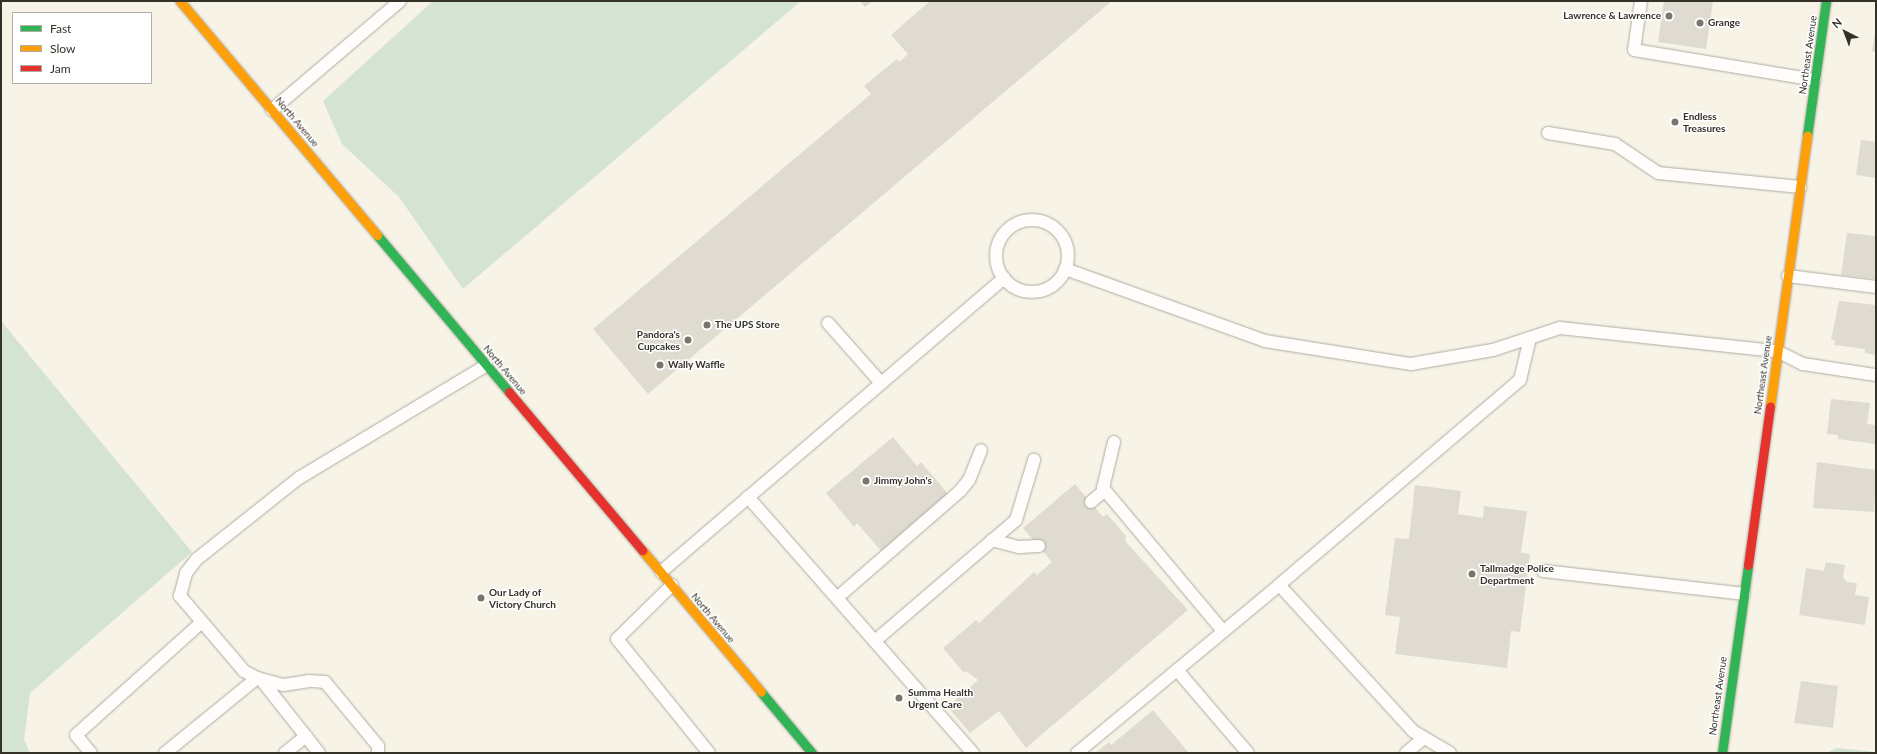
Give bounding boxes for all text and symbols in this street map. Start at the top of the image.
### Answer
place label: Lawrence & Lawrence [1563,10,1661,22]
marker: Lawrence & Lawrence [1664,11,1674,21]
legend [12,12,152,84]
north arrow [1825,12,1865,52]
street label: Northeast Avenue [1797,15,1819,95]
text: N [1829,15,1844,30]
place label: Grange [1708,17,1740,29]
marker: Grange [1695,18,1705,28]
text: Fast [50,21,71,36]
text: Slow [50,41,75,56]
text: Jam [50,61,71,76]
street label: North Avenue [273,95,321,149]
place label: Endless Treasures [1683,110,1725,134]
marker: Endless Treasures [1670,117,1680,127]
place label: The UPS Store [715,319,779,331]
marker: The UPS Store [702,320,712,330]
place label: Pandora's Cupcakes [637,328,680,352]
marker: Pandora's Cupcakes [683,335,693,345]
street label: Northeast Avenue [1752,335,1774,415]
street label: North Avenue [481,343,529,397]
place label: Wally Waffle [668,359,725,371]
marker: Wally Waffle [655,360,665,370]
place label: Jimmy John's [874,475,932,487]
marker: Jimmy John's [861,476,871,486]
place label: Tallmadge Police Department [1480,562,1554,586]
marker: Tallmadge Police Department [1467,569,1477,579]
place label: Our Lady of Victory Church [489,586,556,610]
street label: North Avenue [689,591,737,645]
marker: Our Lady of Victory Church [476,593,486,603]
street label: Northeast Avenue [1707,656,1729,736]
place label: Summa Health Urgent Care [908,686,973,710]
marker: Summa Health Urgent Care [893,692,905,704]

